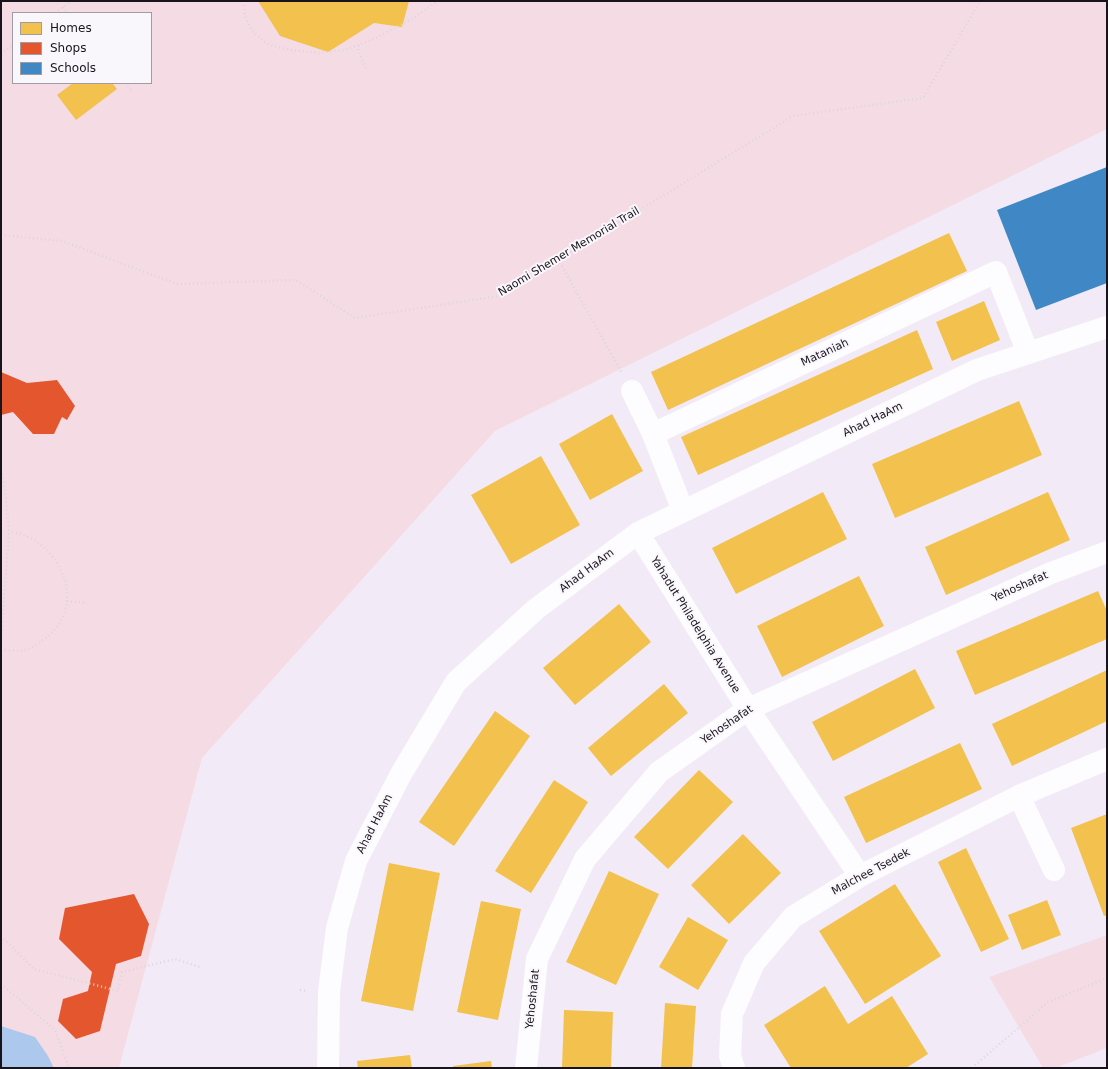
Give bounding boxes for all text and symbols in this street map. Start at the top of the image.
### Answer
legend [12,12,152,84]
text: Homes [50,21,92,35]
text: Shops [50,41,86,55]
text: Schools [50,61,96,75]
street label: Naomi Shemer Memorial Trail [496,205,642,299]
street label: Mataniah [799,336,851,370]
street label: Ahad HaAm [841,400,905,440]
street label: Ahad HaAm [557,546,617,596]
street label: Yahadut Philadelphia Avenue [647,554,743,696]
street label: Yehoshafat [990,569,1050,605]
street label: Yehoshafat [698,703,756,747]
street label: Ahad HaAm [354,792,396,856]
street label: Malchee Tsedek [830,846,912,898]
street label: Yehoshafat [523,968,543,1030]

